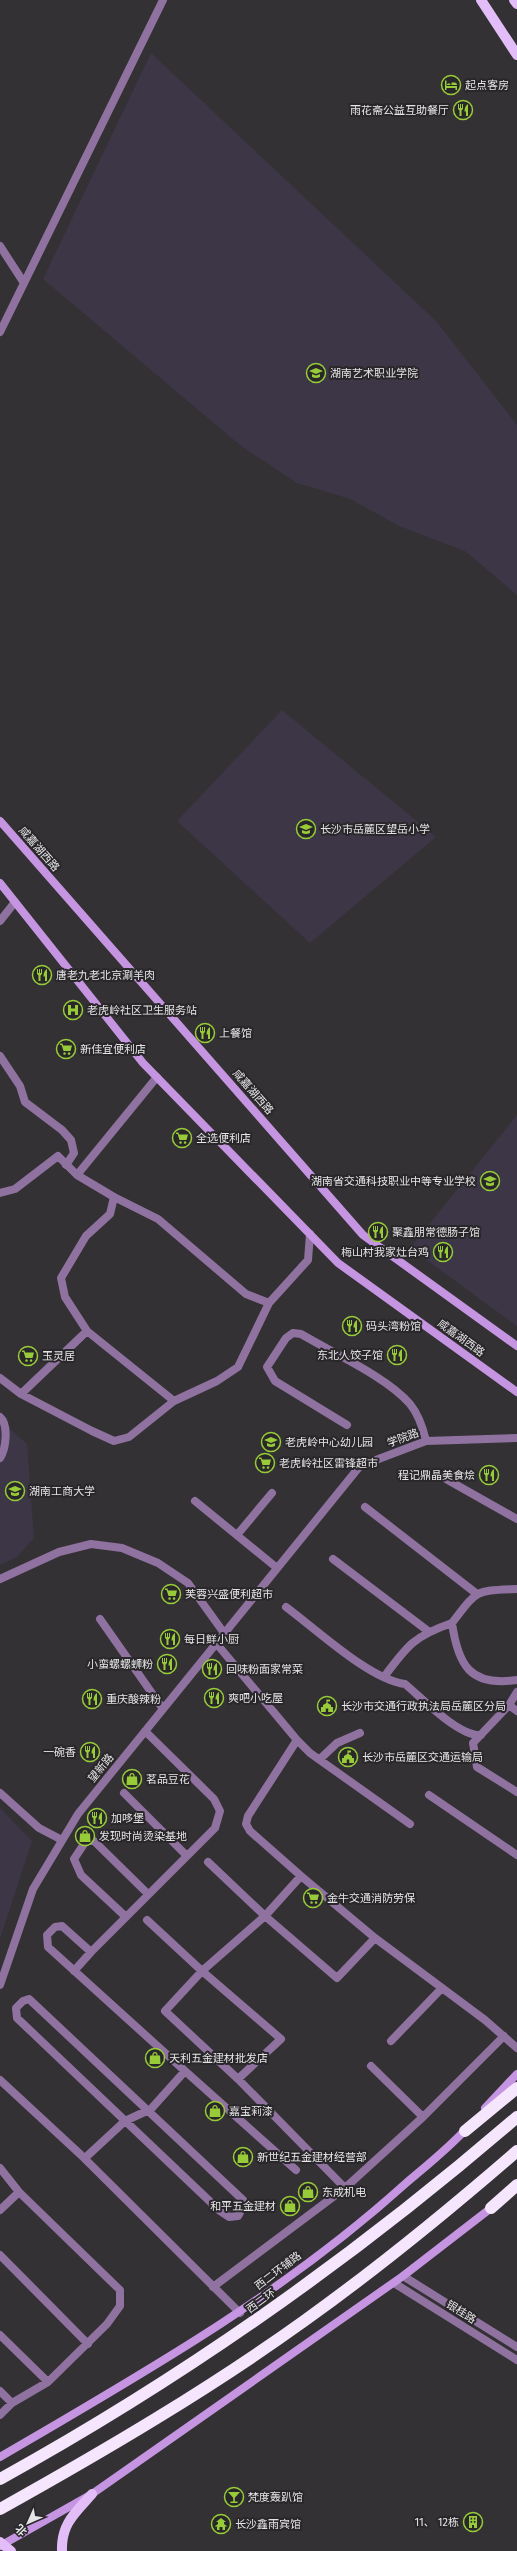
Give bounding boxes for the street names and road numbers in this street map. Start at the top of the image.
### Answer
street label: 咸嘉湖西路 [16,824,62,874]
street label: 咸嘉湖西路 [230,1067,276,1117]
street label: 咸嘉湖西路 [435,1317,487,1359]
street label: 学院路 [385,1426,421,1450]
street label: 望新路 [86,1751,116,1785]
street label: 西二环辅路 [252,2249,304,2293]
street label: 西二环 [244,2286,278,2316]
street label: 银桂路 [444,2298,478,2326]

